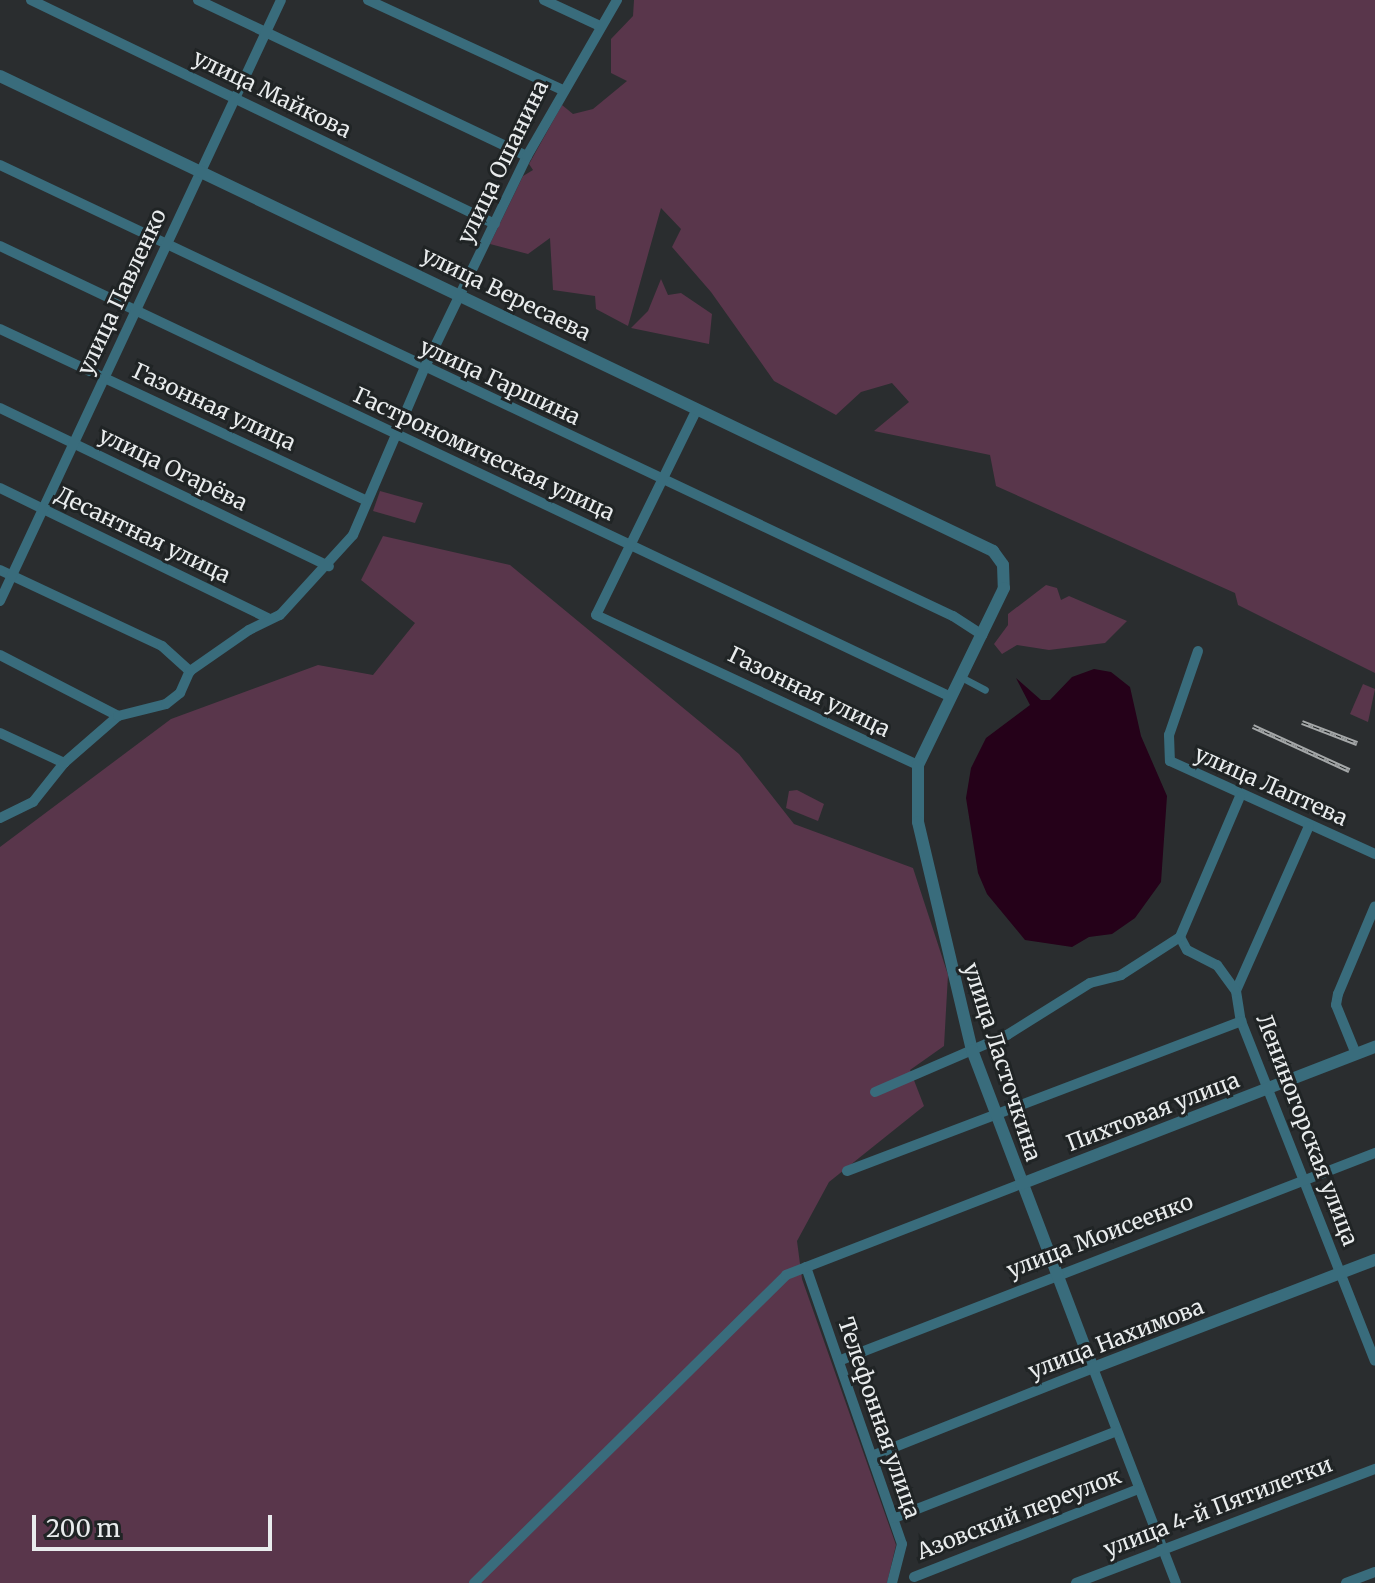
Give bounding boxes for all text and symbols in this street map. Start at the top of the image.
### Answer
street label: улица Майкова [189,44,355,144]
street label: улица Ошанина [452,76,554,248]
street label: улица Павленко [72,205,172,379]
street label: улица Вересаева [417,242,595,346]
street label: улица Гаршина [416,333,584,431]
street label: Газонная улица [128,358,300,456]
street label: Гастрономическая улица [349,382,619,526]
street label: улица Огарёва [94,422,252,516]
street label: Десантная улица [51,481,235,589]
street label: Газонная улица [724,641,894,743]
street label: улица Лаптева [1190,740,1352,832]
street label: улица Ласточкина [957,959,1047,1165]
street label: Лениногорская улица [1251,1011,1363,1249]
street label: Пихтовая улица [1063,1067,1243,1157]
street label: улица Моисеенко [1003,1188,1197,1284]
street label: улица Нахимова [1025,1293,1207,1385]
street label: Телефонная улица [832,1314,926,1522]
street label: улица 4-й Пятилетки [1100,1451,1336,1563]
street label: Азовский переулок [913,1463,1125,1565]
scale bar [36,1499,276,1549]
text: 200 m [46,1513,120,1544]

